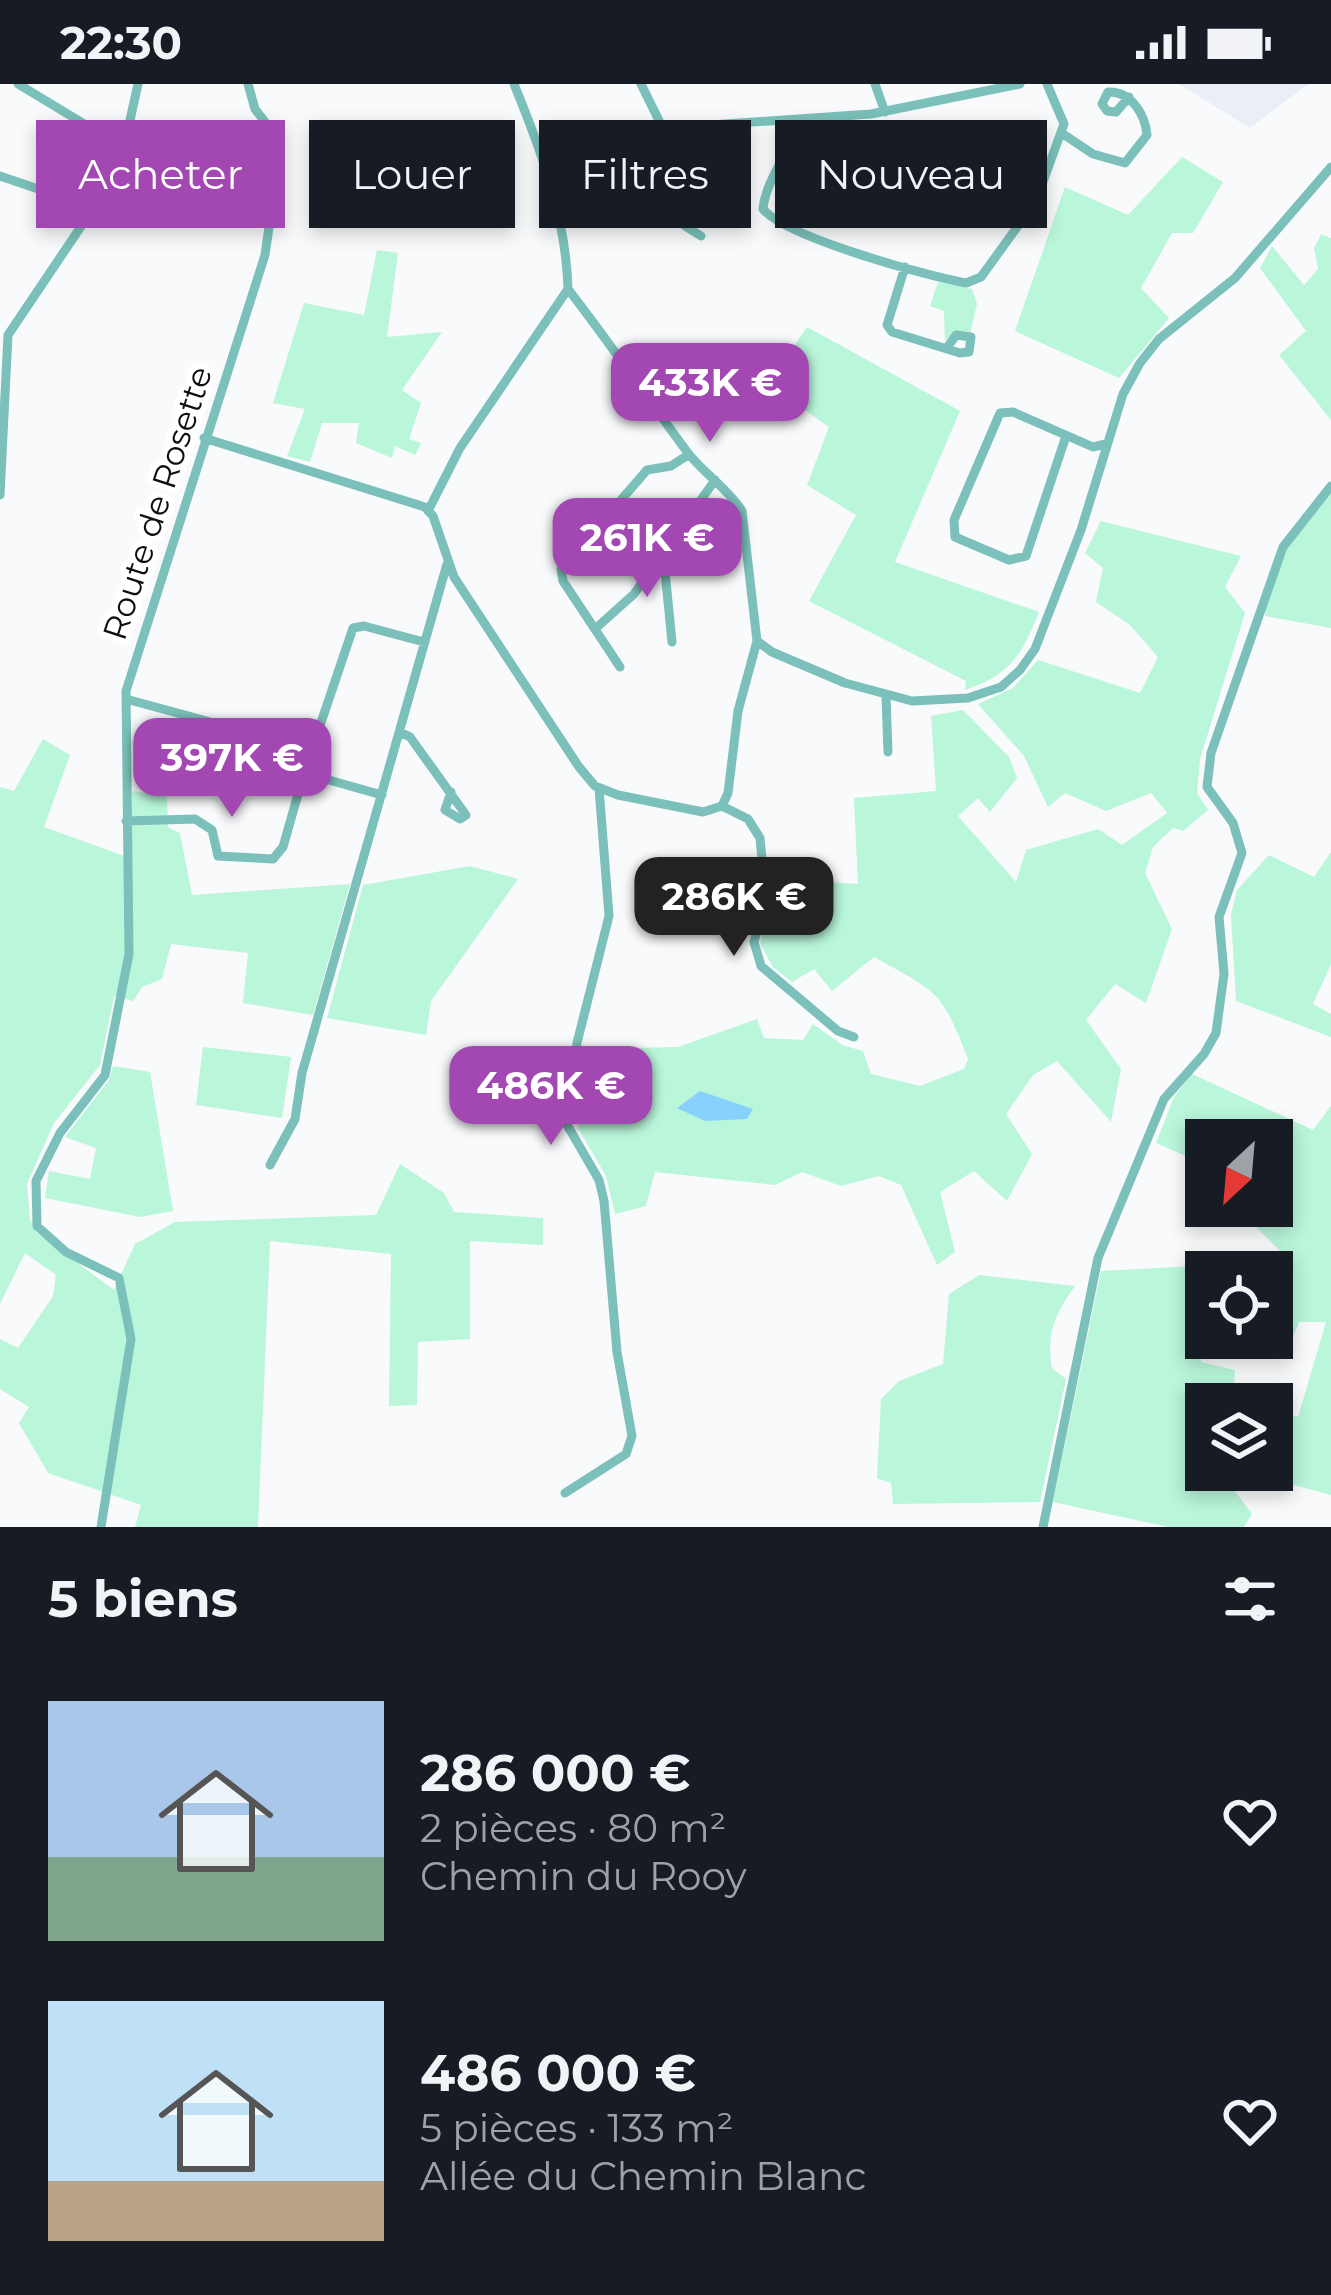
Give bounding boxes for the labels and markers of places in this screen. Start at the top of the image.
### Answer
pin: 433K € [612,343,808,445]
pin: 261K € [549,498,745,600]
pin: 397K € [134,718,330,820]
pin: 286K € [636,857,832,959]
pin: 486K € [453,1046,649,1148]

